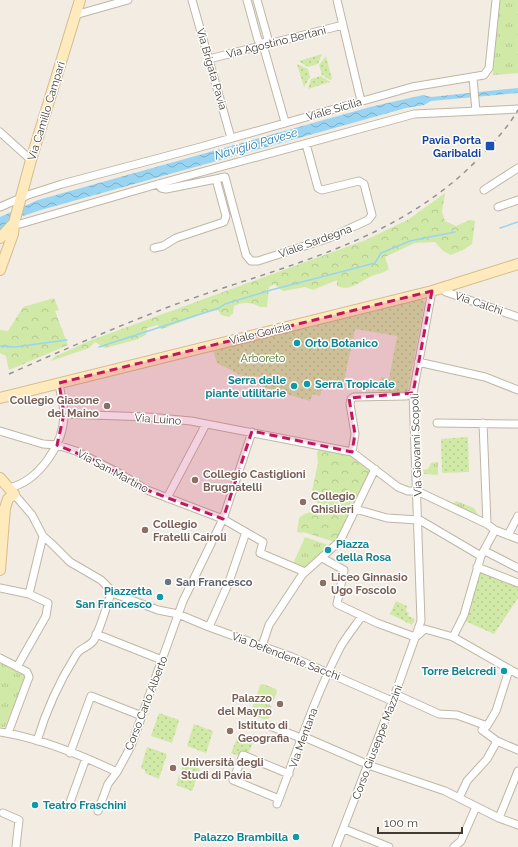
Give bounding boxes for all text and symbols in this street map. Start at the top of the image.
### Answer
street label: Via Agostino Bertani [225,24,327,61]
street label: Via Brigata Pavia [194,27,229,111]
street label: Via Camillo Campari [25,60,68,162]
street label: Viale Sicilia [305,95,363,124]
water label: Naviglio Pavese [213,125,300,163]
place label: Pavia Porta Garibaldi [422,134,481,160]
marker: Pavia Porta Garibaldi [484,140,496,152]
street label: Viale Sardegna [277,222,354,261]
street label: Via Calchi [453,289,505,318]
street label: Viale Gorizia [228,320,292,347]
place label: Orto Botanico [305,337,378,350]
marker: Orto Botanico [292,338,302,348]
park label: Arboreto [241,352,286,365]
place label: Serra delle piante utilitarie [206,374,286,400]
place label: Serra Tropicale [315,378,395,391]
marker: Serra Tropicale [302,379,312,389]
marker: Serra delle piante utilitarie [289,381,299,391]
street label: Via Giovanni Scopoli [408,393,425,497]
place label: Collegio Giasone del Maino [10,394,99,420]
marker: Collegio Giasone del Maino [102,401,112,411]
street label: Via Luino [134,411,182,428]
street label: Via San Martino [75,447,151,496]
place label: Collegio Castiglioni Brugnatelli [203,468,306,494]
marker: Collegio Castiglioni Brugnatelli [190,475,200,485]
place label: Collegio Ghislieri [311,490,356,516]
marker: Collegio Ghislieri [298,497,308,507]
place label: Collegio Fratelli Cairoli [153,518,227,544]
marker: Collegio Fratelli Cairoli [140,525,150,535]
place label: Piazza della Rosa [336,538,391,564]
marker: Piazza della Rosa [323,545,333,555]
place label: Liceo Ginnasio Ugo Foscolo [331,571,408,597]
place label: San Francesco [176,576,253,589]
marker: San Francesco [163,577,173,587]
marker: Liceo Ginnasio Ugo Foscolo [318,578,328,588]
place label: Piazzetta San Francesco [75,585,152,611]
marker: Piazzetta San Francesco [155,592,165,602]
street label: Via Defendente Sacchi [230,630,342,683]
street label: Corso Carlo Alberto [123,654,171,752]
place label: Torre Belcredi [422,665,496,678]
marker: Torre Belcredi [499,666,509,676]
street label: Corso Giuseppe Mazzini [350,683,405,801]
place label: Palazzo del Mayno [218,692,272,718]
marker: Palazzo del Mayno [275,699,285,709]
street label: Via Mentana [287,706,320,770]
place label: Istituto di Geografia [238,719,289,745]
marker: Istituto di Geografia [225,726,235,736]
place label: Università degli Studi di Pavia [181,756,264,782]
marker: Università degli Studi di Pavia [168,763,178,773]
place label: Teatro Fraschini [43,799,127,812]
marker: Teatro Fraschini [30,800,40,810]
scale bar [378,809,462,835]
text: 100 m [384,816,418,830]
place label: Palazzo Brambilla [194,831,288,844]
marker: Palazzo Brambilla [291,832,301,842]

